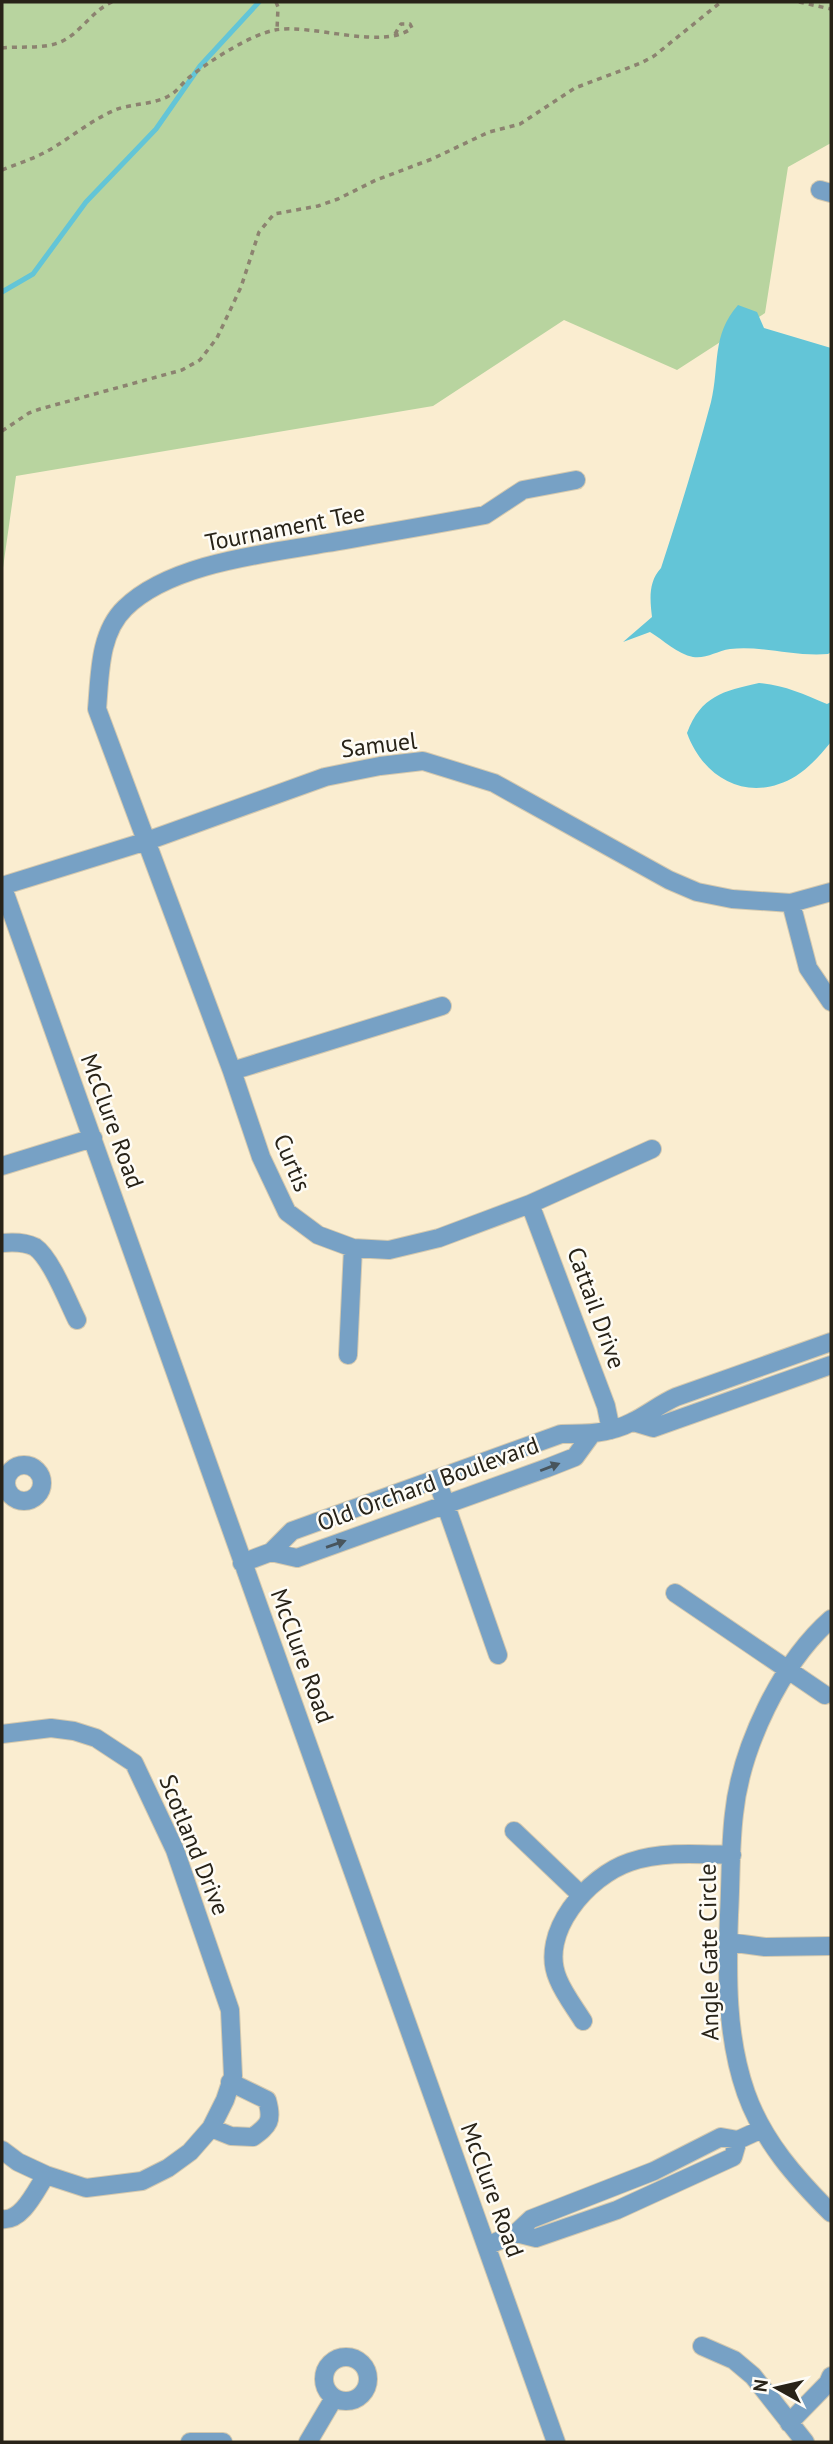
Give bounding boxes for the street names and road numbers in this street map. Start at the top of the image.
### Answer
street label: Tournament Tee [202,497,367,558]
street label: Samuel [339,724,419,765]
street label: McClure Road [74,1049,151,1192]
street label: Curtis [267,1129,318,1196]
street label: Cattail Drive [560,1243,633,1373]
street label: Old Orchard Boulevard [313,1429,543,1538]
street label: McClure Road [264,1584,341,1727]
street label: Scotland Drive [152,1770,237,1920]
street label: Angle Gate Circle [691,1863,726,2041]
street label: McClure Road [454,2118,531,2261]

